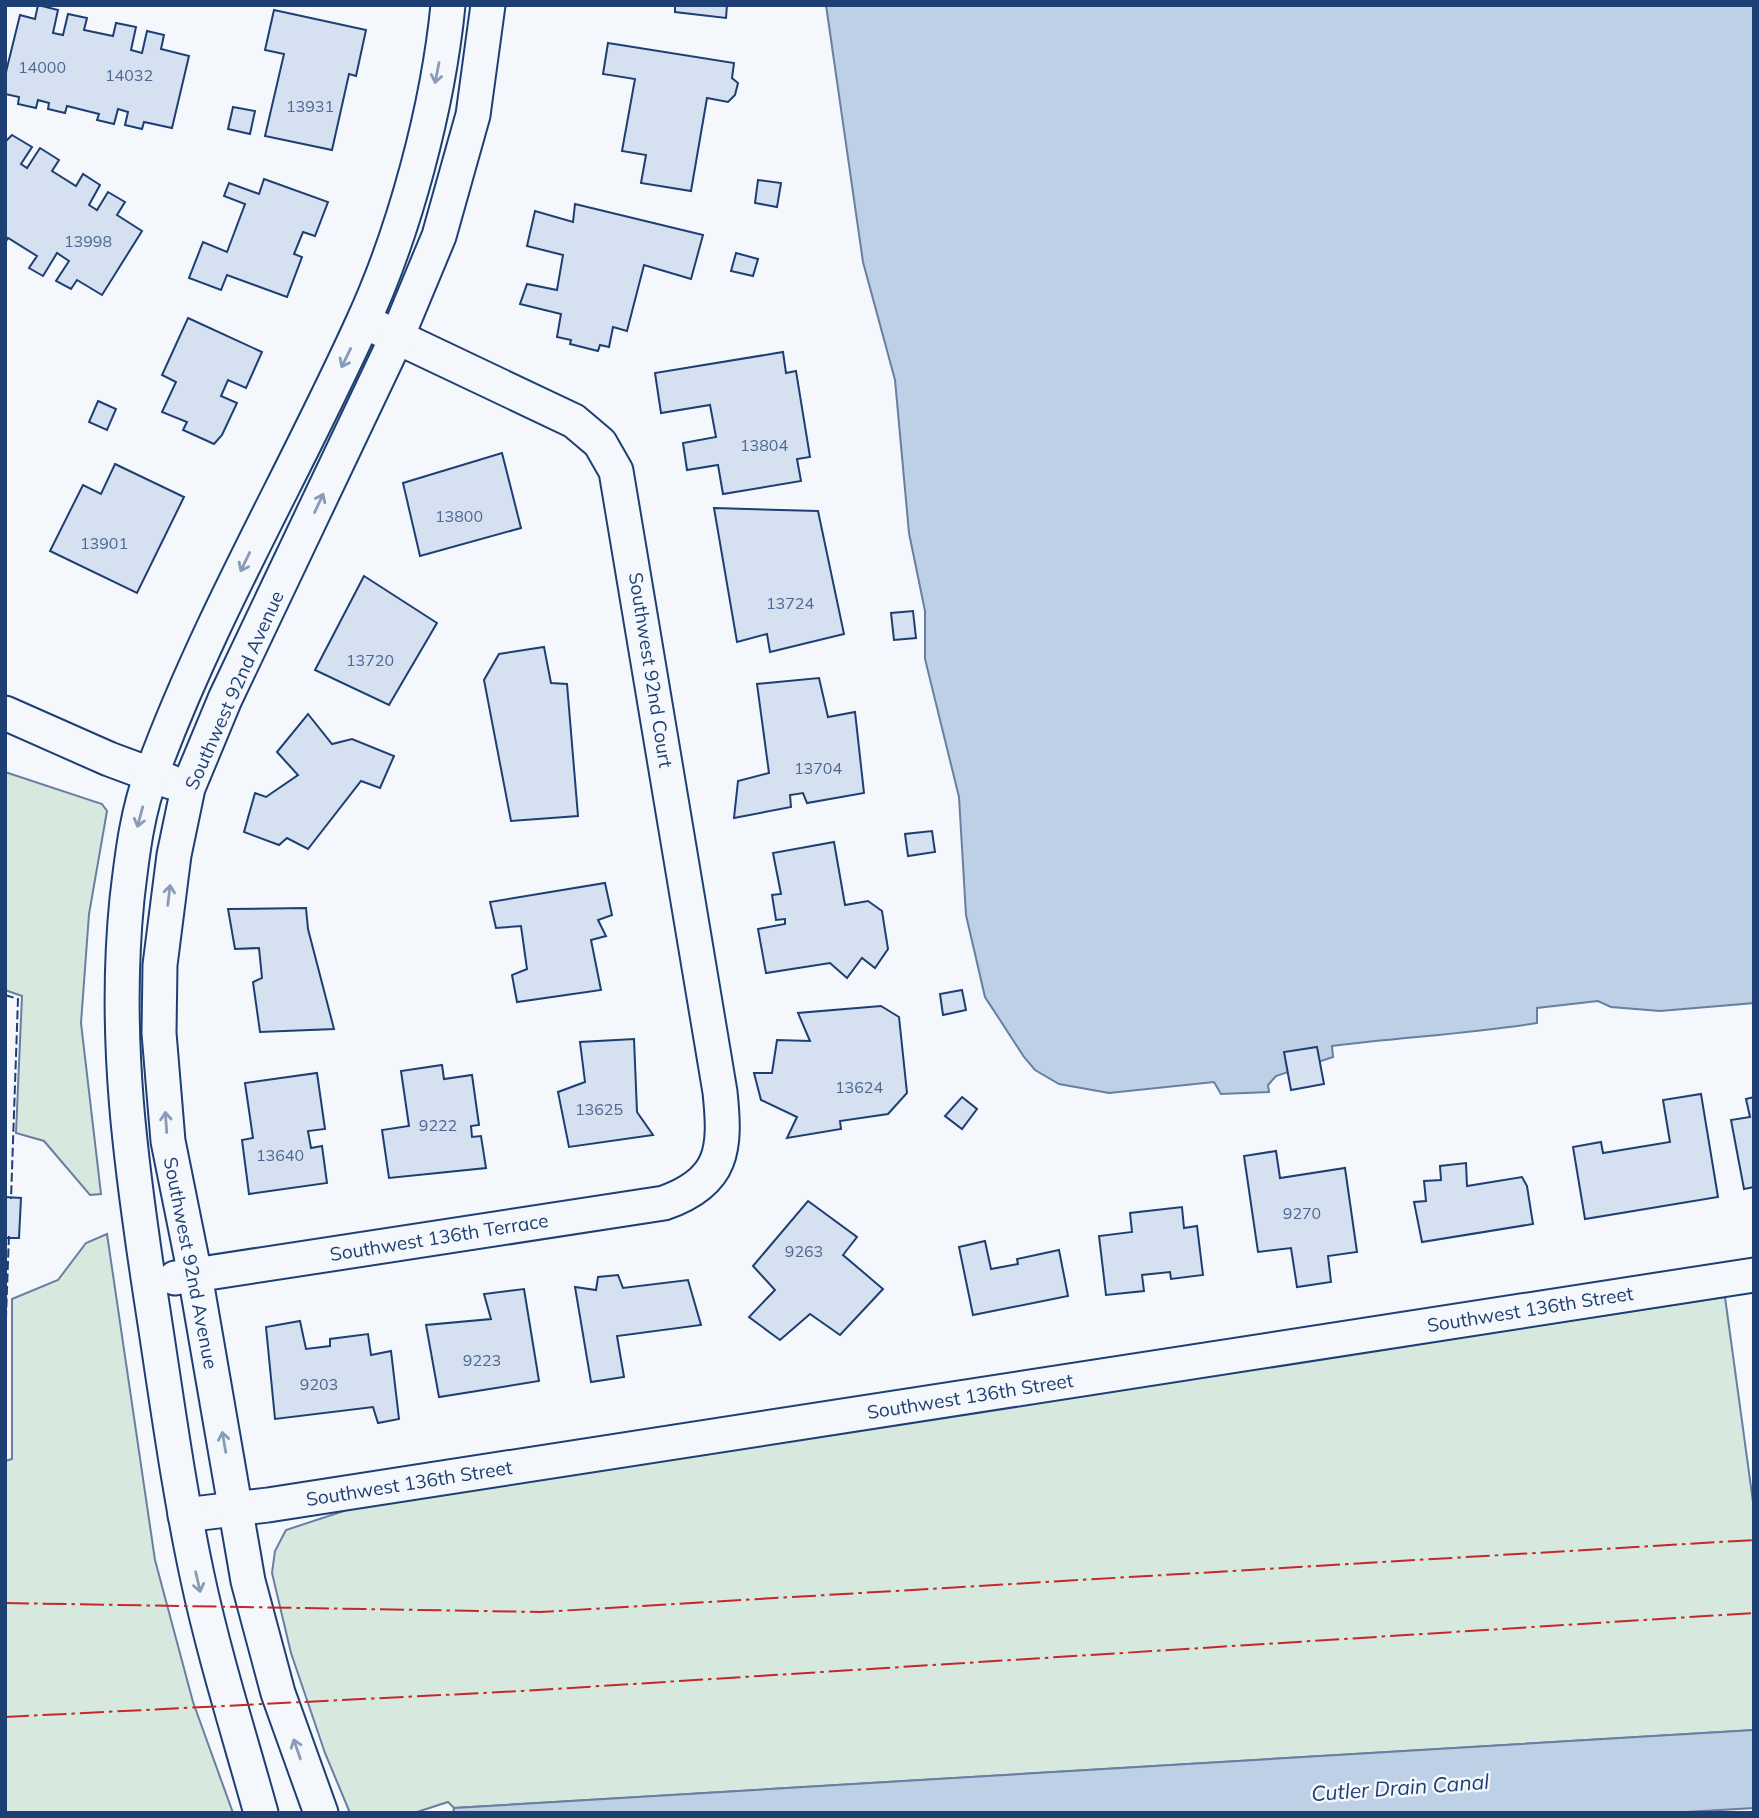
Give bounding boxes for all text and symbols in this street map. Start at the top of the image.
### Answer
house number: 14000 [18,57,66,77]
one-way arrow [430,61,444,84]
house number: 14032 [105,65,153,85]
house number: 13931 [286,96,334,116]
house number: 13998 [64,231,112,251]
one-way arrow [338,347,352,368]
house number: 13804 [740,435,788,455]
one-way arrow [314,492,327,513]
house number: 13800 [435,506,483,526]
house number: 13901 [80,533,128,553]
one-way arrow [238,551,252,572]
street label: Southwest 92nd Court [624,571,678,770]
street label: Southwest 92nd Avenue [179,587,289,793]
house number: 13724 [766,593,814,613]
house number: 13720 [346,650,394,670]
house number: 13704 [794,758,842,778]
one-way arrow [133,805,146,828]
one-way arrow [162,885,175,907]
house number: 13624 [835,1077,883,1097]
house number: 13625 [575,1099,623,1119]
one-way arrow [159,1111,172,1134]
house number: 9222 [419,1115,457,1135]
house number: 13640 [256,1145,304,1165]
street label: Southwest 92nd Avenue [159,1155,223,1371]
house number: 9270 [1283,1203,1321,1223]
street label: Southwest 136th Terrace [328,1208,550,1266]
house number: 9263 [785,1241,823,1261]
street label: Southwest 136th Street [1425,1281,1635,1337]
house number: 9223 [463,1350,501,1370]
street label: Southwest 136th Street [865,1368,1075,1424]
house number: 9203 [300,1374,338,1394]
one-way arrow [217,1431,230,1454]
street label: Southwest 136th Street [304,1455,514,1511]
one-way arrow [192,1570,206,1593]
one-way arrow [290,1738,302,1760]
water label: Cutler Drain Canal [1310,1768,1490,1806]

